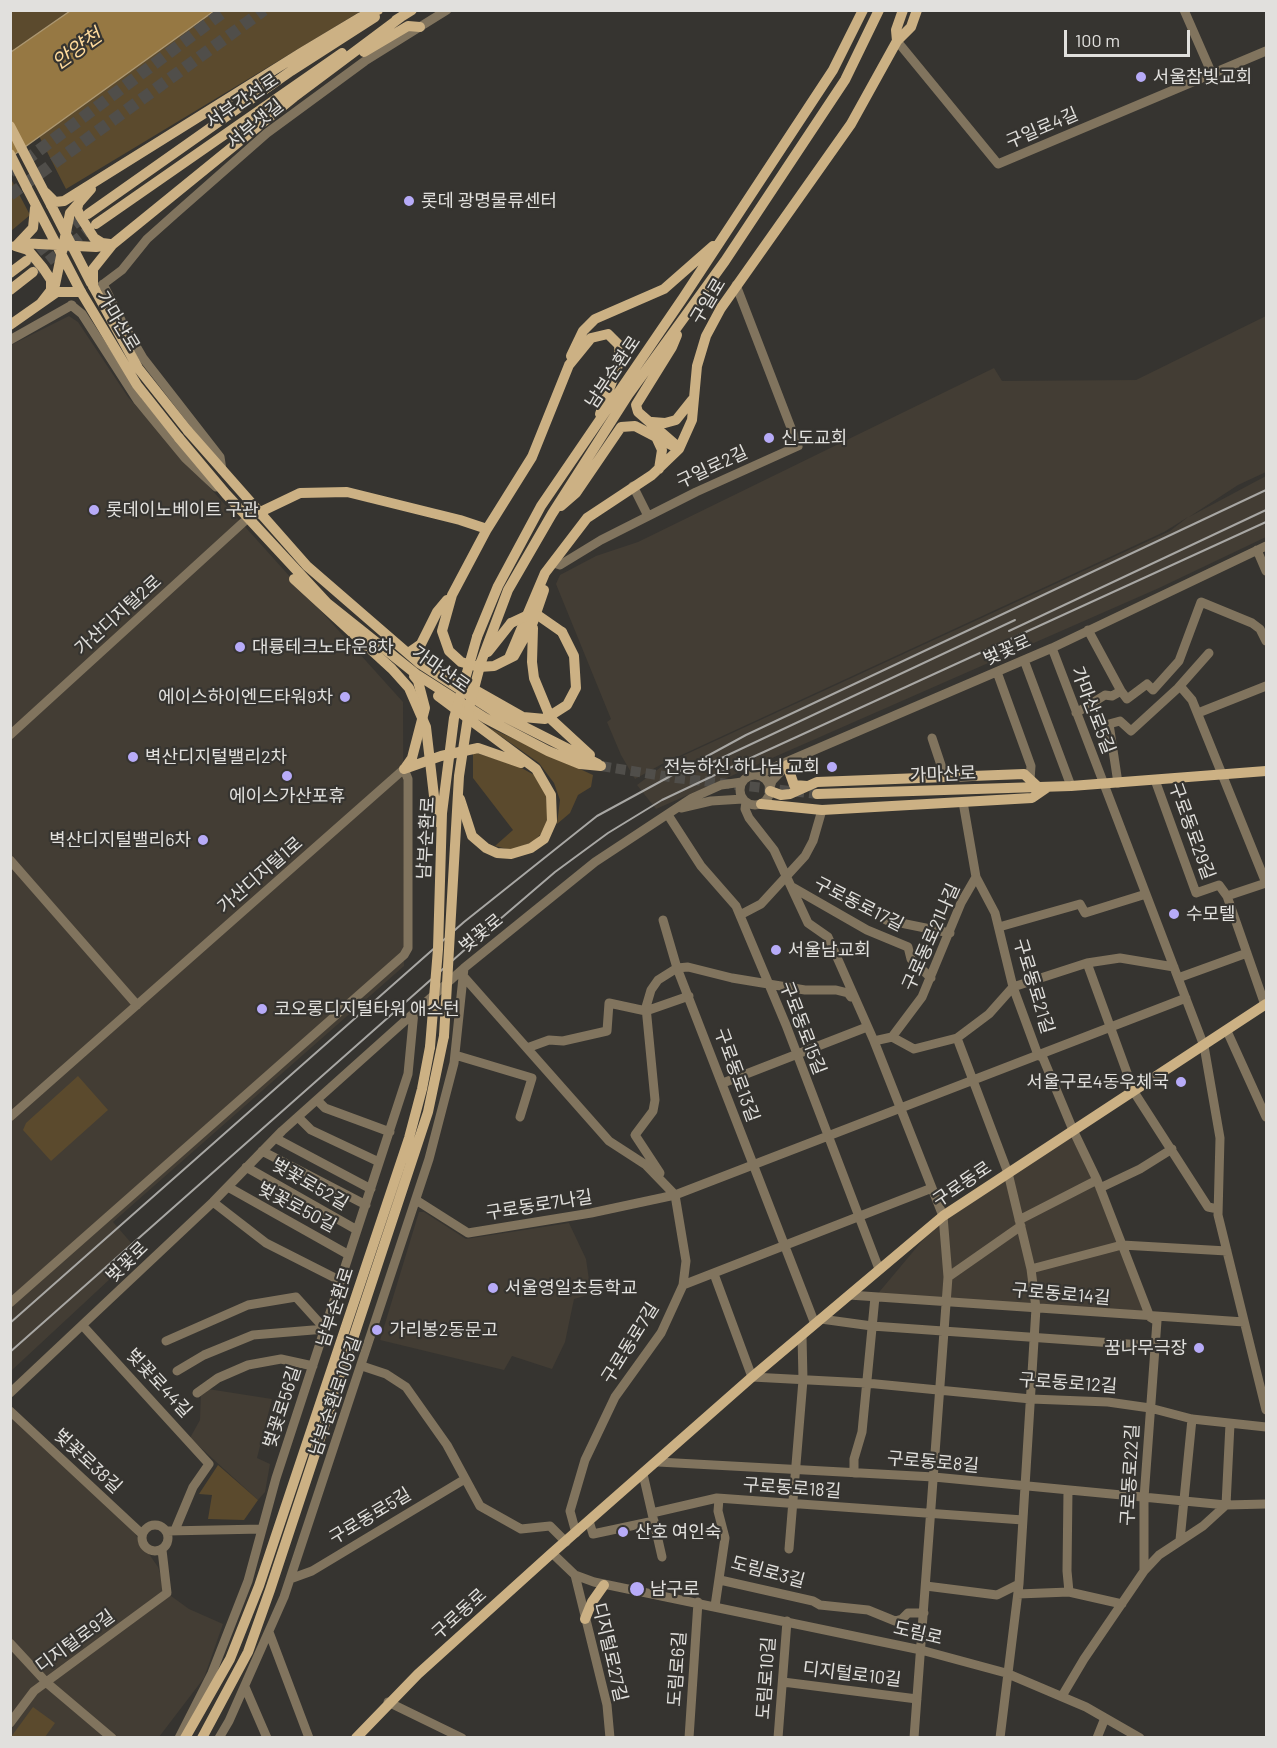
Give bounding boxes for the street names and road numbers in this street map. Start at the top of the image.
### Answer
street label: 서부간선로 [202,69,282,133]
street label: 서부샛길 [222,95,288,153]
street label: 구일로4길 [1003,103,1081,153]
street label: 구일로 [686,274,730,328]
street label: 가마산로 [92,287,144,355]
street label: 남부순환로 [581,332,645,412]
street label: 구일로2길 [673,441,751,493]
street label: 가산디지털2로 [70,571,166,659]
street label: 벚꽃로 [980,630,1034,670]
street label: 가마산로 [408,641,474,697]
street label: 가마산로5길 [1066,663,1120,757]
street label: 가마산로 [910,762,976,786]
street label: 구로동로29길 [1164,779,1220,883]
street label: 남부순환로 [413,796,439,880]
street label: 가산디지털1로 [213,832,307,918]
street label: 구로동로17길 [811,872,907,936]
street label: 구로동로21나길 [898,880,964,994]
street label: 벚꽃로 [455,909,507,957]
street label: 구로동로21길 [1009,936,1059,1036]
street label: 구로동로15길 [775,978,831,1078]
street label: 구로동로13길 [710,1025,764,1125]
street label: 벚꽃로52길 [268,1153,352,1215]
street label: 구로동로 [929,1157,995,1211]
street label: 벚꽃로50길 [254,1177,340,1237]
street label: 구로동로7나길 [484,1186,594,1224]
street label: 벚꽃로 [102,1237,152,1287]
street label: 남부순환로 [312,1264,358,1350]
street label: 구로동로14길 [1011,1279,1111,1309]
street label: 구로동로7길 [597,1299,663,1387]
street label: 남부순환로105길 [304,1333,366,1459]
street label: 벚꽃로44길 [122,1344,196,1422]
street label: 벚꽃로56길 [259,1363,305,1451]
street label: 구로동로12길 [1018,1369,1118,1397]
street label: 구로동로22길 [1117,1423,1143,1527]
street label: 벚꽃로38길 [50,1424,126,1498]
street label: 구로동로8길 [886,1447,980,1477]
street label: 구로동로18길 [742,1474,842,1502]
street label: 구로동로5길 [325,1483,415,1549]
street label: 도림로3길 [729,1552,807,1592]
street label: 구로동로 [427,1584,491,1644]
street label: 디지털로27길 [588,1600,632,1704]
street label: 디지털로9길 [31,1605,119,1677]
street label: 도림로 [891,1617,945,1649]
street label: 도림로6길 [664,1631,690,1707]
street label: 도림로10길 [752,1636,780,1720]
street label: 디지털로10길 [801,1657,903,1691]

